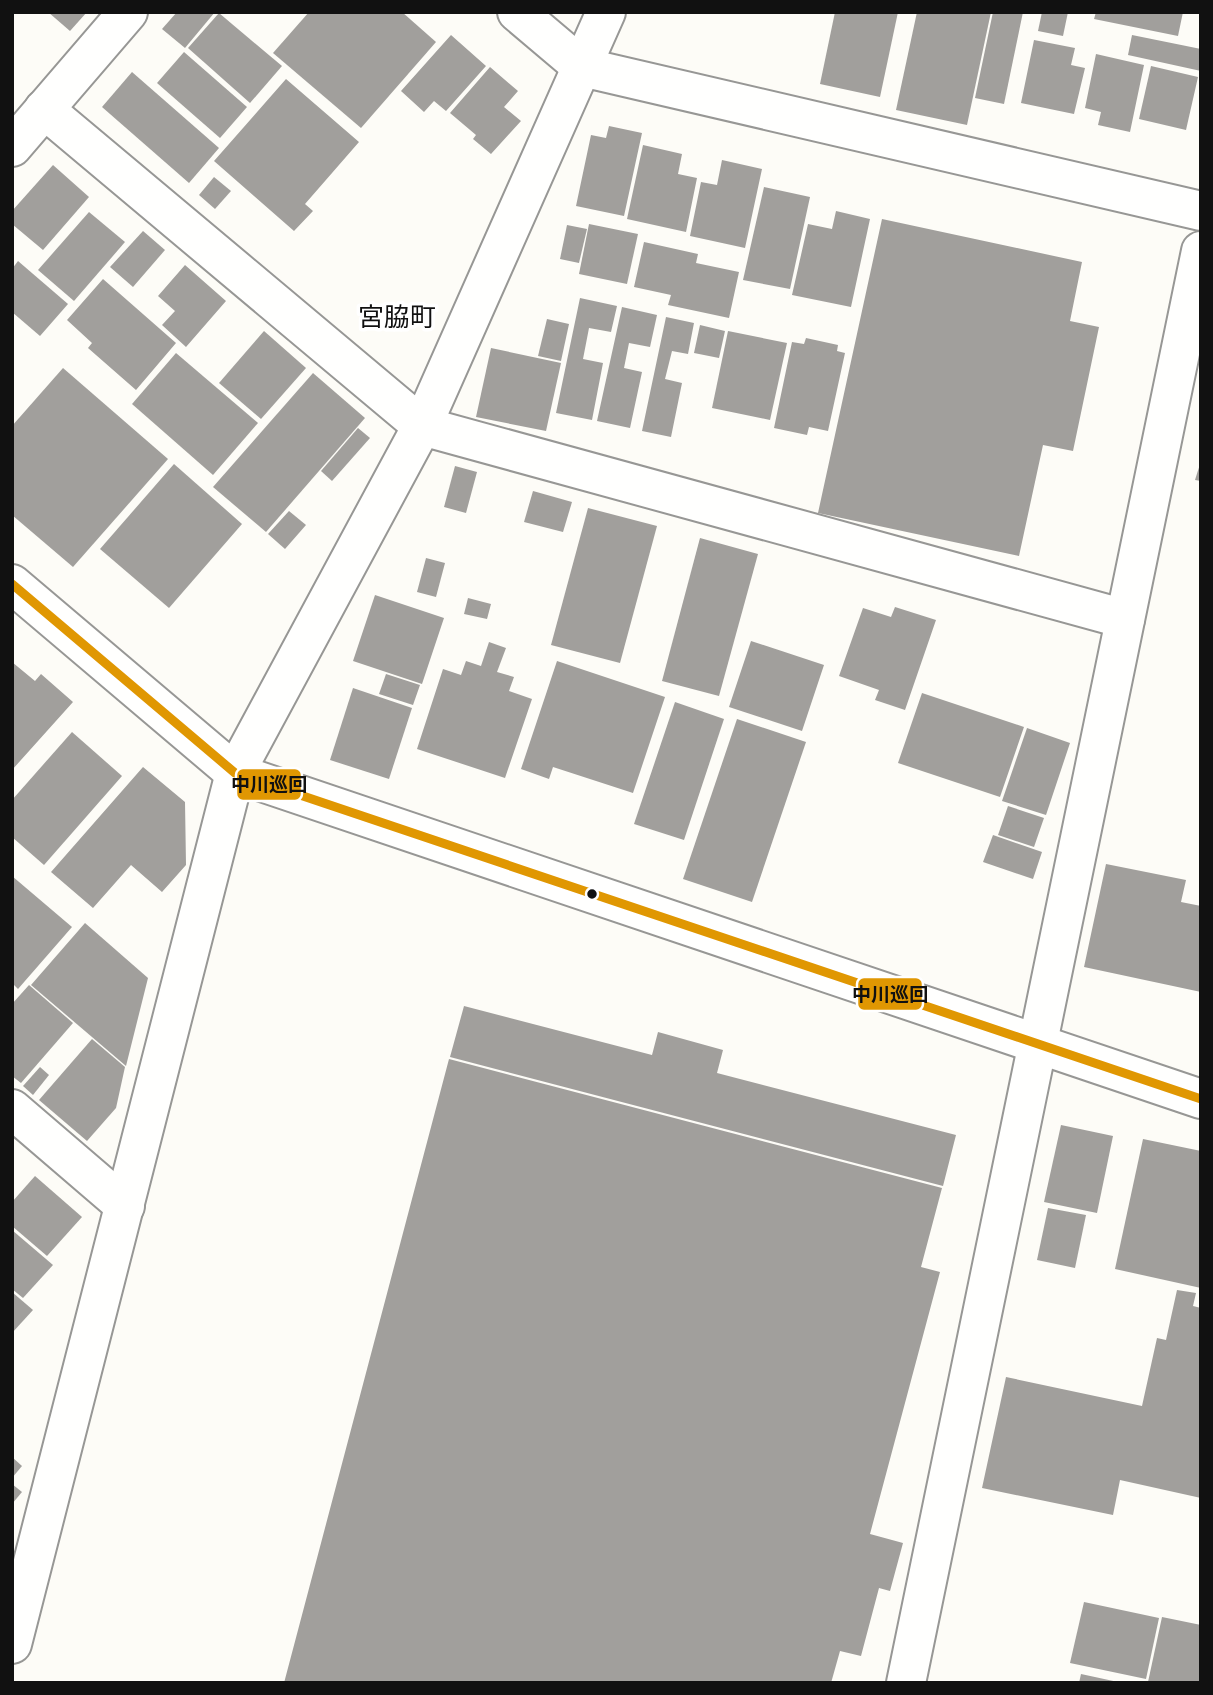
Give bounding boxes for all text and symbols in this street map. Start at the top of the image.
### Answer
district label: 宮脇町 [358,301,436,333]
line badge: 中川巡回 [236,768,302,801]
text: 中川巡回 [231,773,307,796]
unlabelled marker [585,887,599,901]
line badge: 中川巡回 [857,977,923,1011]
text: 中川巡回 [852,983,928,1006]

